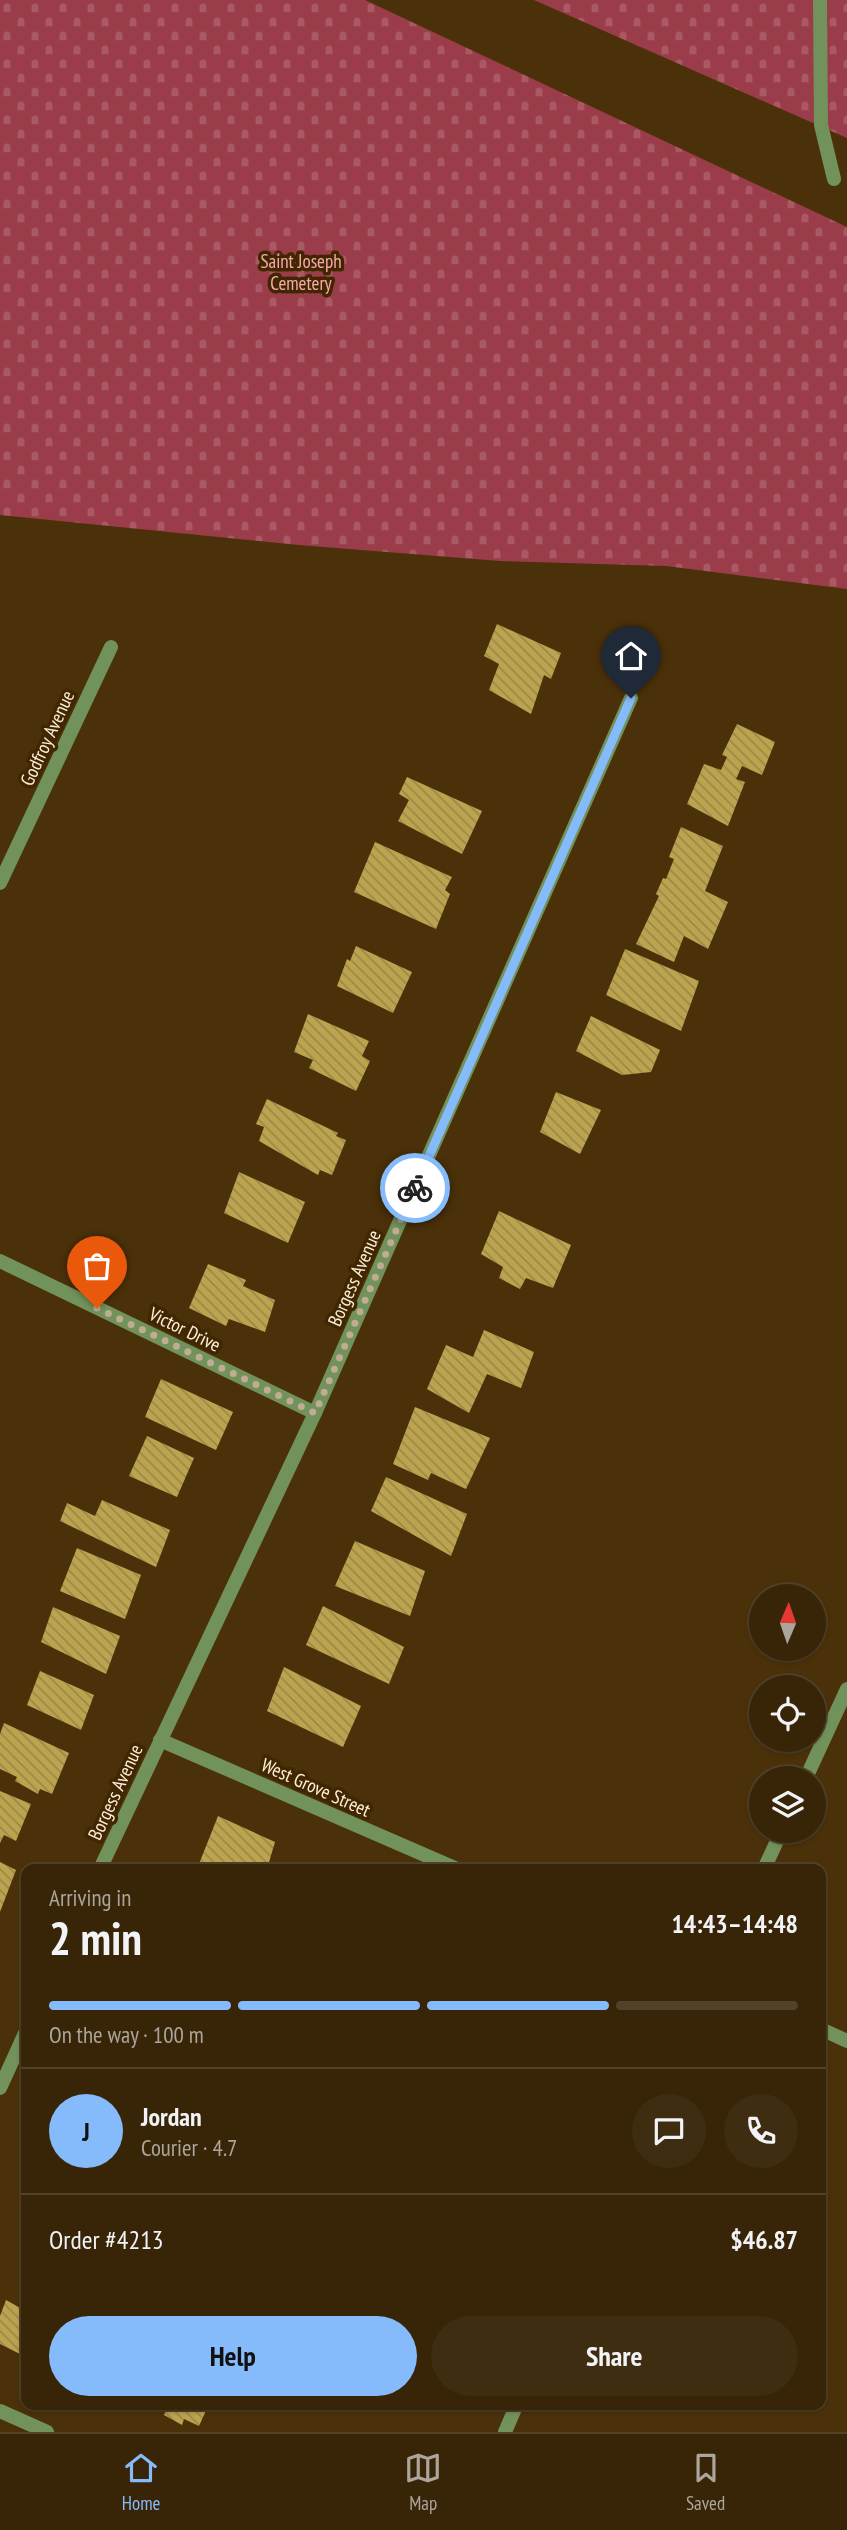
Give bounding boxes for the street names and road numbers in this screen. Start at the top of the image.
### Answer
street label: Godfroy Avenue [15,687,80,789]
street label: Borgess Avenue [322,1226,386,1330]
street label: Victor Drive [144,1301,225,1357]
street label: Borgess Avenue [82,1740,148,1844]
street label: West Grove Street [258,1752,375,1822]

